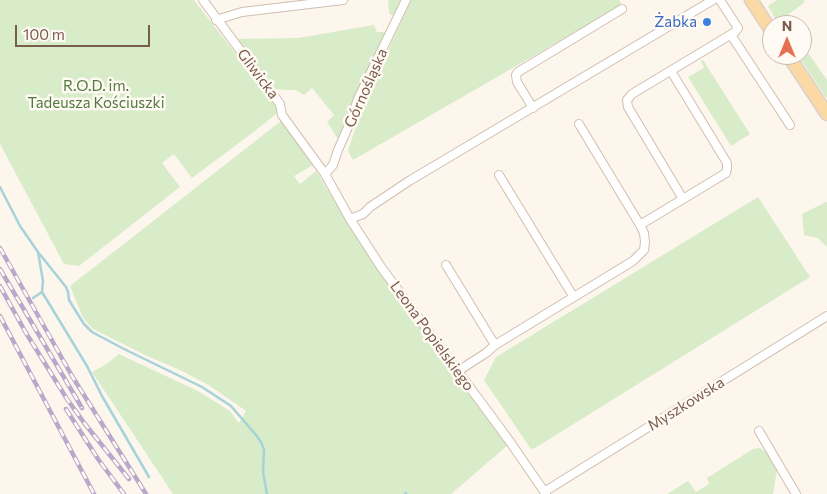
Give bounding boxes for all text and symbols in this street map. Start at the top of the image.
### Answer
place label: Żabka [654,13,697,31]
scale bar [18,15,152,47]
north arrow [762,15,812,65]
marker: Żabka [701,16,713,28]
text: N [782,17,792,34]
text: 100 m [23,25,65,43]
street label: Gliwicka [233,45,283,103]
street label: Górnośląska [341,46,391,130]
park label: R.O.D. im. Tadeusza Kościuszki [27,77,165,112]
street label: Leona Popielskiego [386,278,478,394]
street label: Myszkowska [644,373,728,435]

